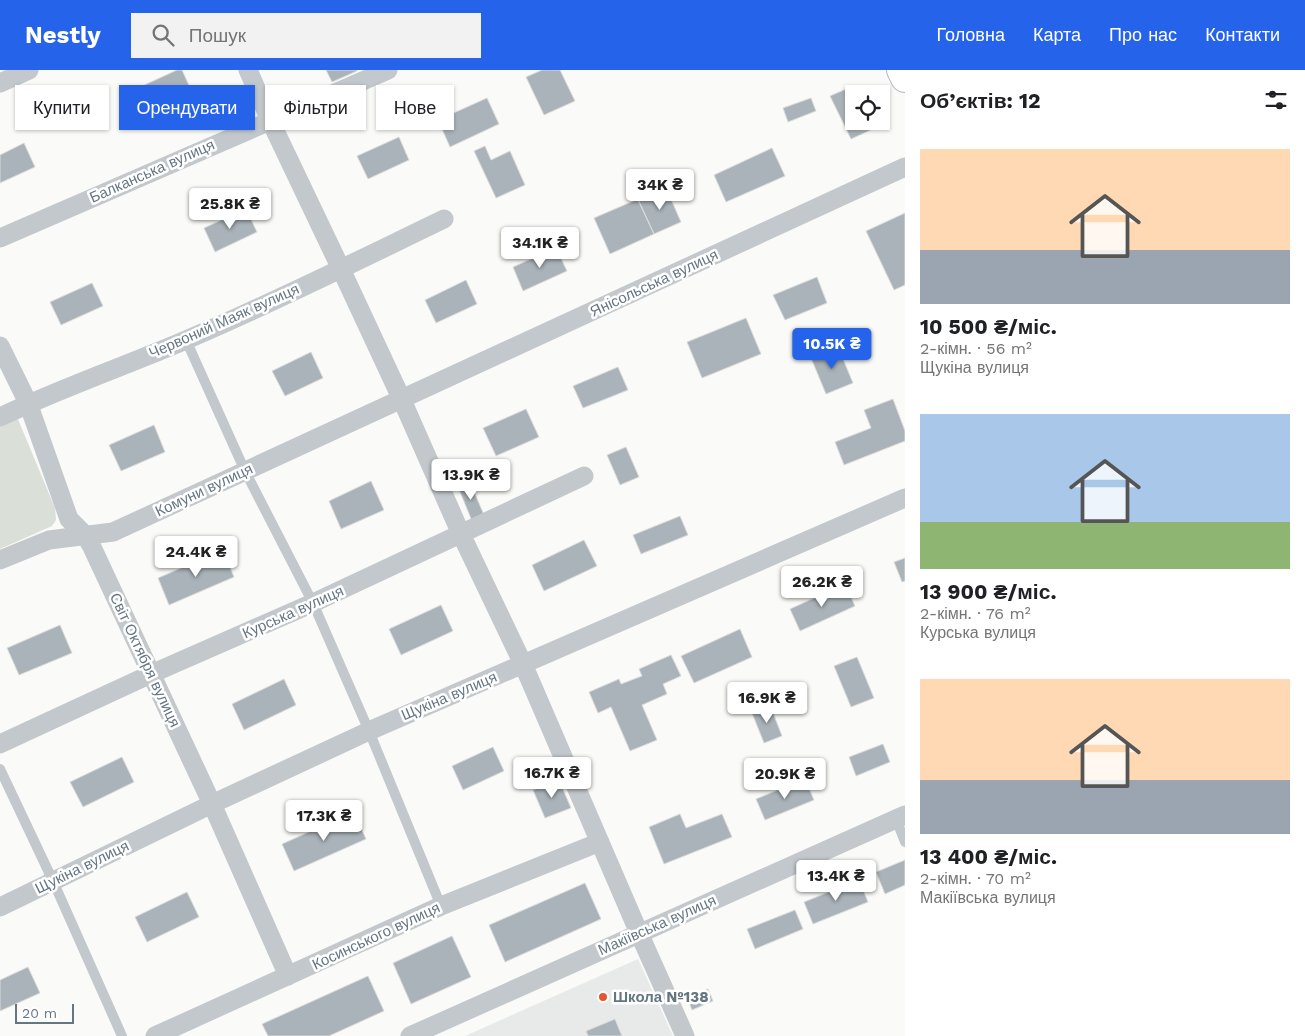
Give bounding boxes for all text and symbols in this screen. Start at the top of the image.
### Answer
search box [131,13,481,58]
text: Nestly [25,21,101,49]
icon: search [149,21,177,49]
text: Пошук [189,24,246,47]
text: Головна [937,24,1005,45]
text: Карта [1033,24,1081,45]
text: Про нас [1109,24,1177,45]
text: Контакти [1205,24,1280,45]
chip: Купити [15,85,109,130]
chip: Орендувати [119,85,255,130]
chip: Фільтри [265,85,366,130]
chip: Нове [376,85,454,130]
map controls [845,85,890,130]
button: locate [845,85,890,130]
icon: filters [1262,86,1290,114]
text: Об’єктів: 12 [920,88,1041,113]
street label: Балканська вулиця [87,135,217,207]
pin: 34K ₴ [625,168,695,211]
text: 34K ₴ [637,175,683,194]
icon: home [1060,181,1150,271]
pin: 25.8K ₴ [184,188,276,230]
text: 25.8K ₴ [200,194,260,213]
pin: 34.1K ₴ [494,226,586,269]
text: 34.1K ₴ [512,233,568,252]
street label: Янісольська вулиця [587,245,721,321]
street label: Червоний Маяк вулиця [146,280,302,362]
text: 10 500 ₴/міс. [920,314,1057,339]
pin: 10.5K ₴ [786,328,878,370]
text: 10.5K ₴ [803,334,861,353]
text: 2-кімн. · 56 m² [920,339,1032,358]
text: Щукіна вулиця [920,358,1029,377]
icon: home [1060,446,1150,536]
pin: 13.9K ₴ [425,458,517,501]
street label: Комуни вулиця [152,460,256,520]
text: 13.9K ₴ [442,465,500,484]
pin: 24.4K ₴ [150,536,242,578]
text: 24.4K ₴ [166,542,226,561]
pin: 26.2K ₴ [776,566,868,608]
text: 26.2K ₴ [792,572,852,591]
text: 13 900 ₴/міс. [920,579,1056,604]
street label: Курська вулиця [240,582,346,642]
street label: Світ Октября вулиця [106,590,184,730]
text: 2-кімн. · 76 m² [920,604,1031,623]
text: Курська вулиця [920,623,1036,642]
street label: Щукіна вулиця [398,668,500,724]
pin: 16.9K ₴ [721,682,813,724]
text: 16.9K ₴ [738,688,796,707]
icon: home [1060,711,1150,801]
pin: 16.7K ₴ [506,756,598,799]
pin: 20.9K ₴ [739,758,831,800]
text: 16.7K ₴ [524,763,580,782]
text: 20.9K ₴ [755,764,815,783]
pin: 17.3K ₴ [278,800,370,842]
text: 17.3K ₴ [296,806,352,825]
street label: Щукіна вулиця [32,837,132,897]
text: 13 400 ₴/міс. [920,844,1057,869]
pin: 13.4K ₴ [790,860,882,902]
text: 13.4K ₴ [807,866,865,885]
text: 2-кімн. · 70 m² [920,869,1031,888]
text: Макіївська вулиця [920,888,1056,907]
street label: Макіївська вулиця [595,891,719,959]
street label: Косинського вулиця [309,898,443,974]
place label: Школа №138 [613,988,709,1006]
marker: Школа №138 [597,991,609,1003]
scale bar [15,1001,74,1024]
text: 20 m [22,1005,57,1021]

